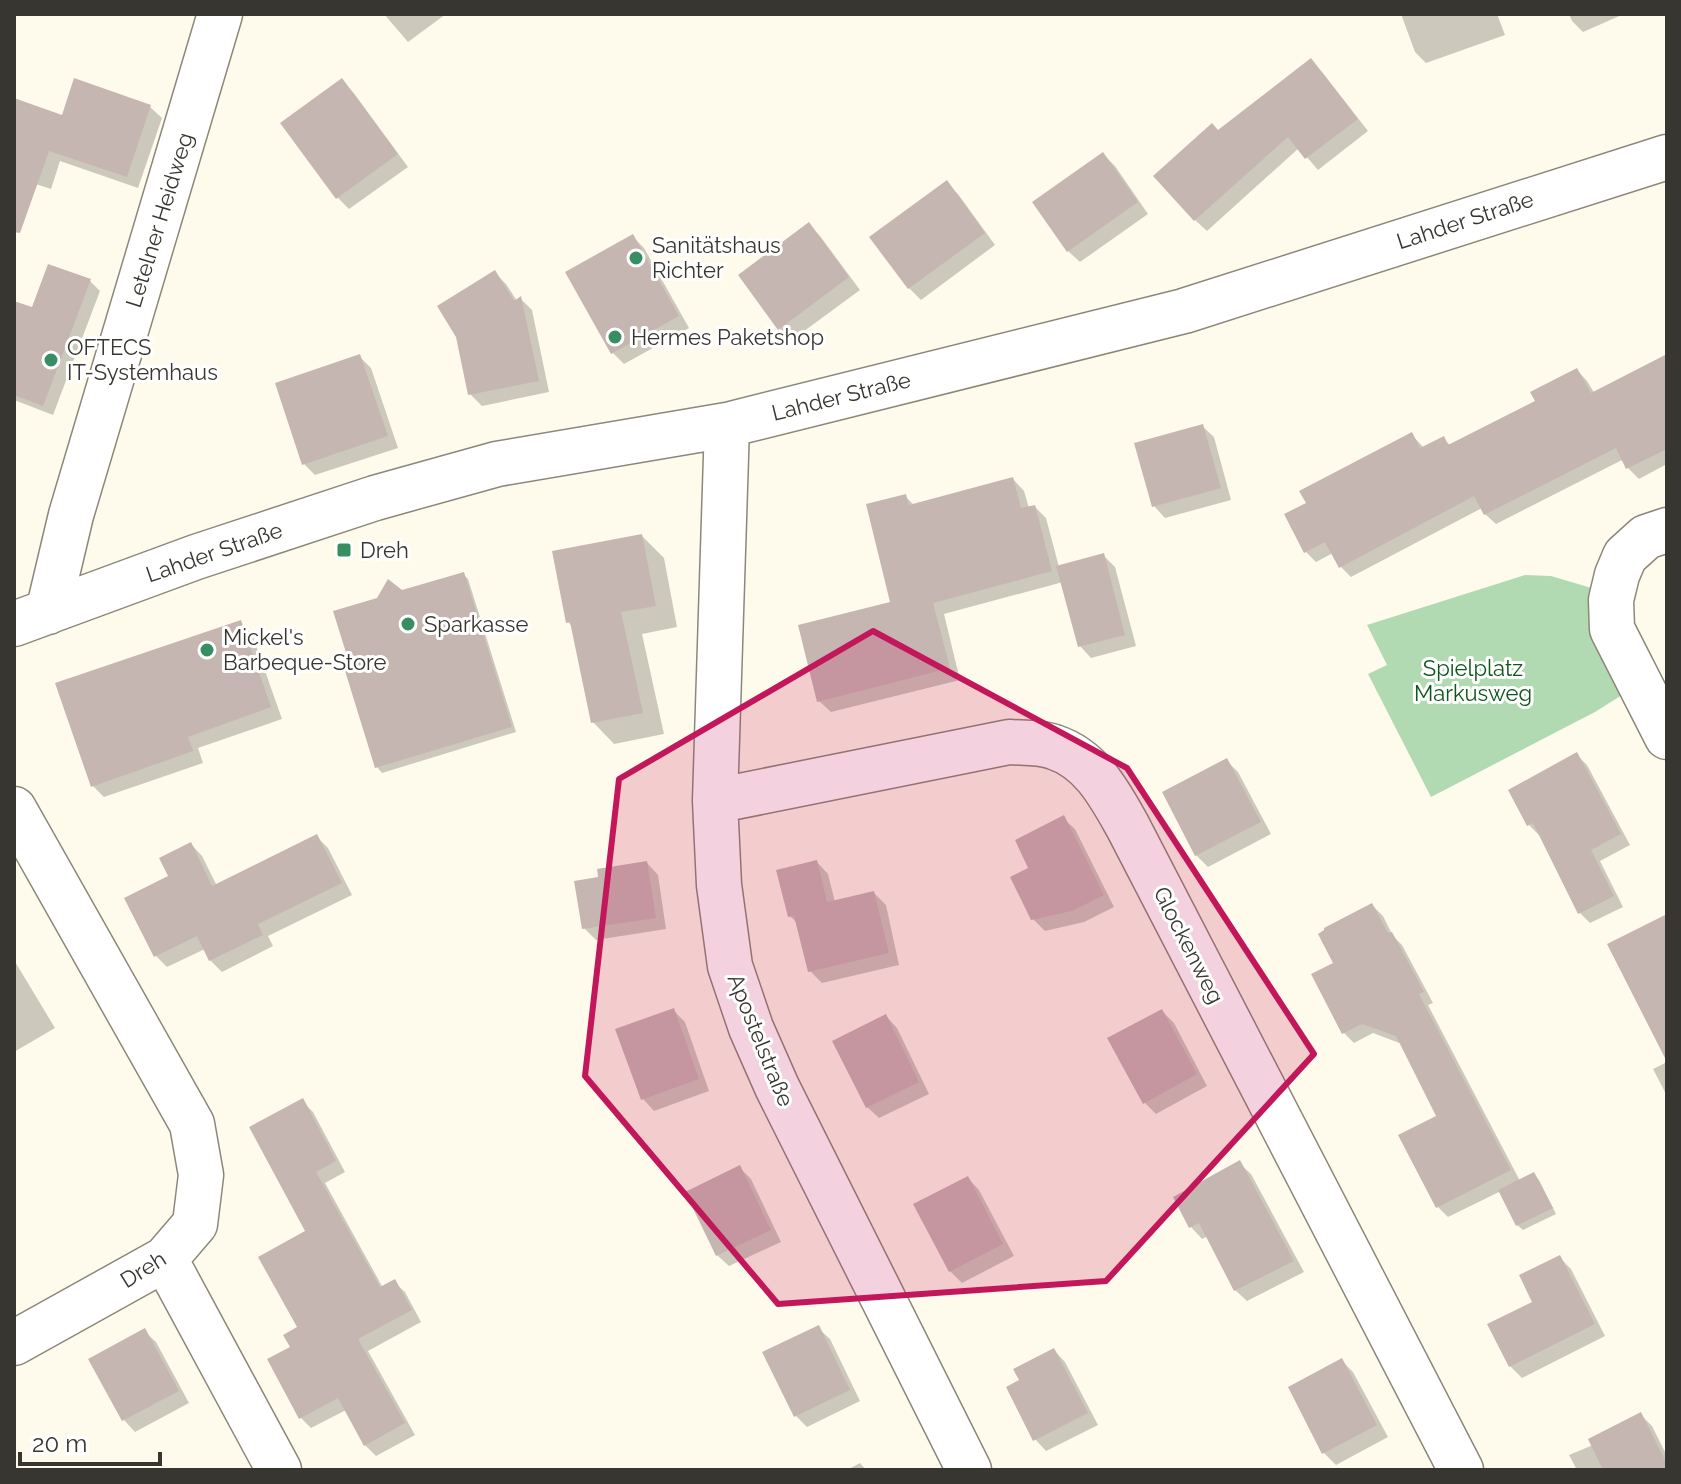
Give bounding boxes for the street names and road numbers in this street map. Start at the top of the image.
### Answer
street label: Letelner Heidweg [120,129,198,311]
street label: Lahder Straße [1393,186,1537,254]
street label: Lahder Straße [769,366,913,426]
street label: Lahder Straße [142,517,286,587]
street label: Glockenweg [1148,882,1230,1008]
street label: Apostelstraße [723,970,799,1110]
street label: Dreh [115,1245,171,1293]

